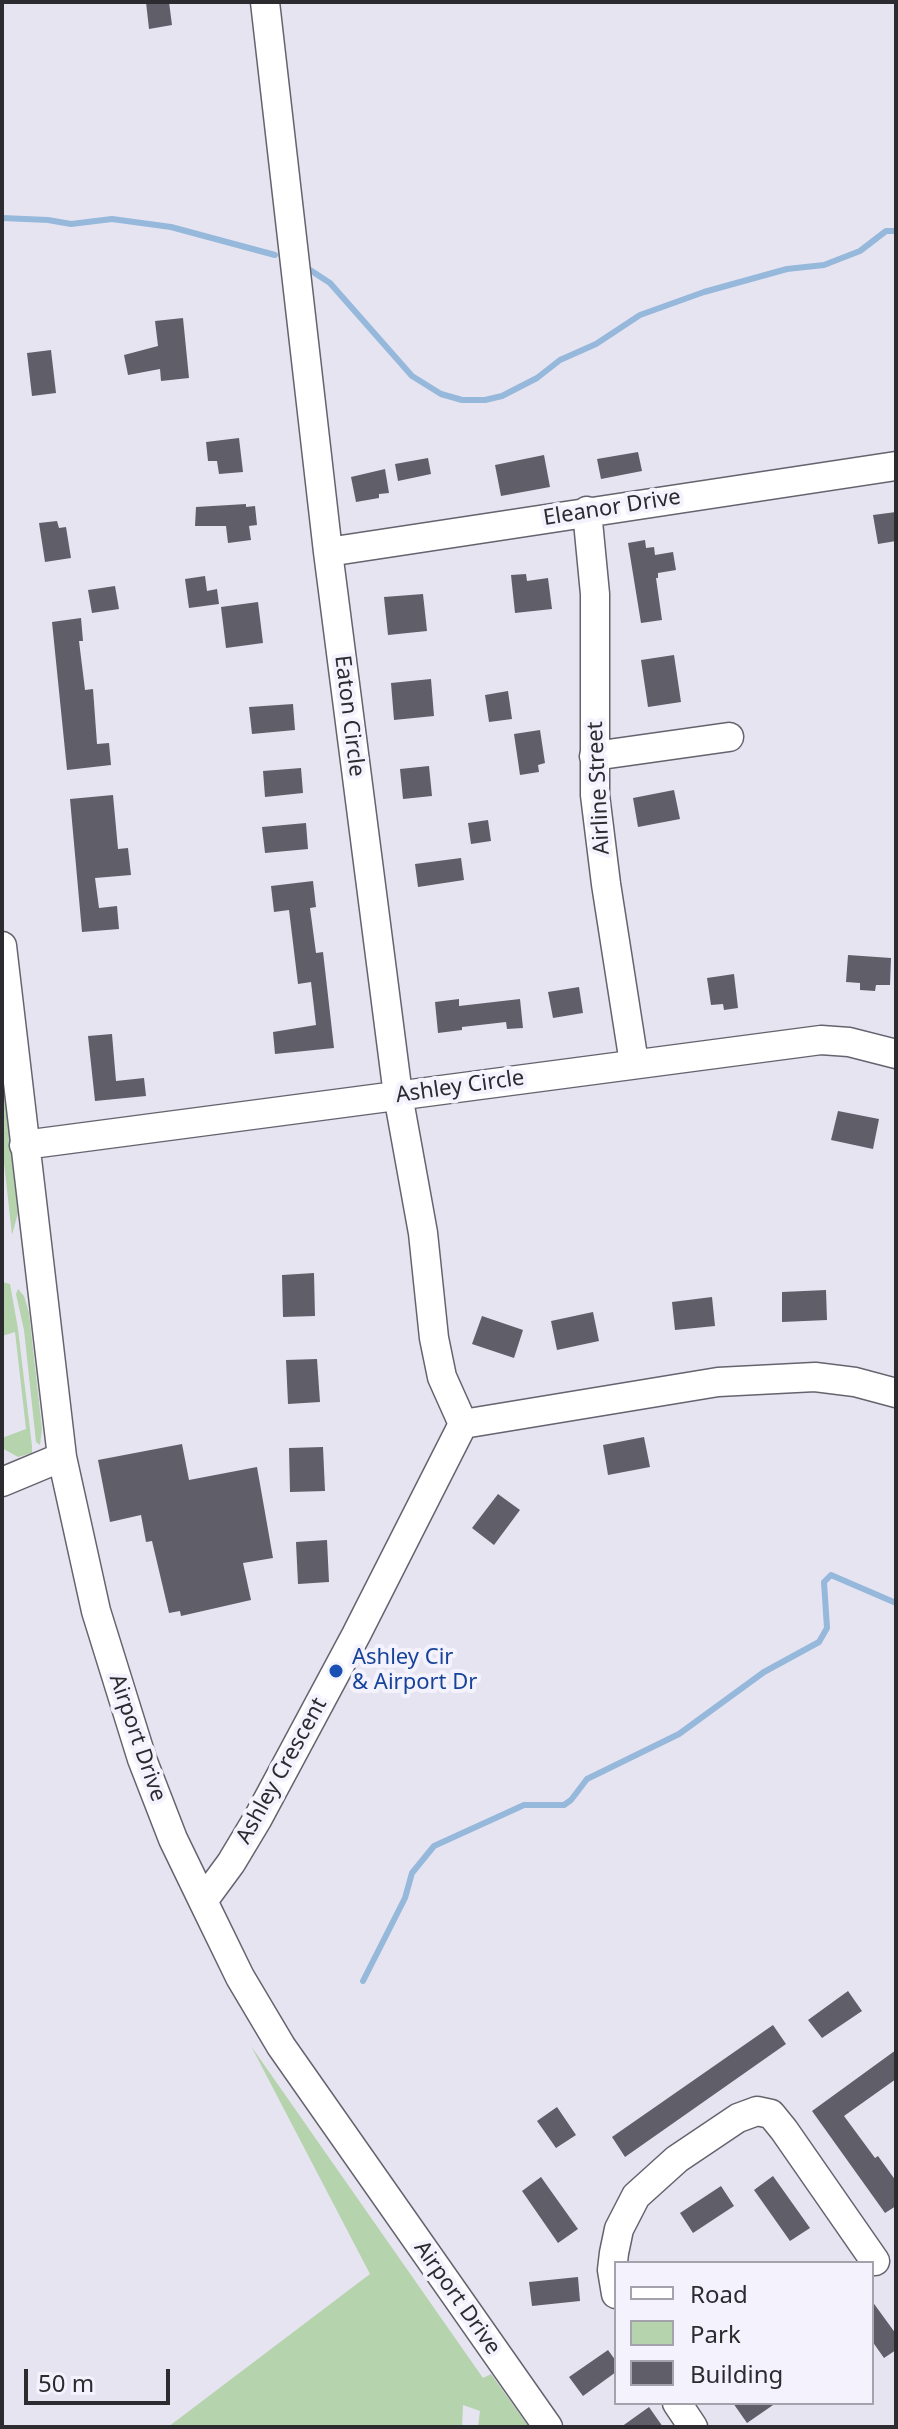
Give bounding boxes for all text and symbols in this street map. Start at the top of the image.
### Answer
street label: Eleanor Drive [541,484,683,532]
street label: Eaton Circle [328,654,370,778]
street label: Airline Street [582,721,616,855]
street label: Ashley Circle [394,1065,526,1109]
place label: Ashley Cir & Airport Dr [352,1645,477,1696]
marker: Ashley Cir & Airport Dr [327,1662,345,1680]
street label: Airport Drive [103,1671,171,1805]
street label: Ashley Crescent [231,1693,333,1849]
street label: Airport Drive [408,2236,506,2360]
legend [614,2261,874,2405]
text: Road [690,2277,748,2310]
text: Park [690,2317,741,2350]
scale bar [28,2353,174,2403]
text: Building [690,2357,783,2390]
text: 50 m [38,2366,94,2399]

